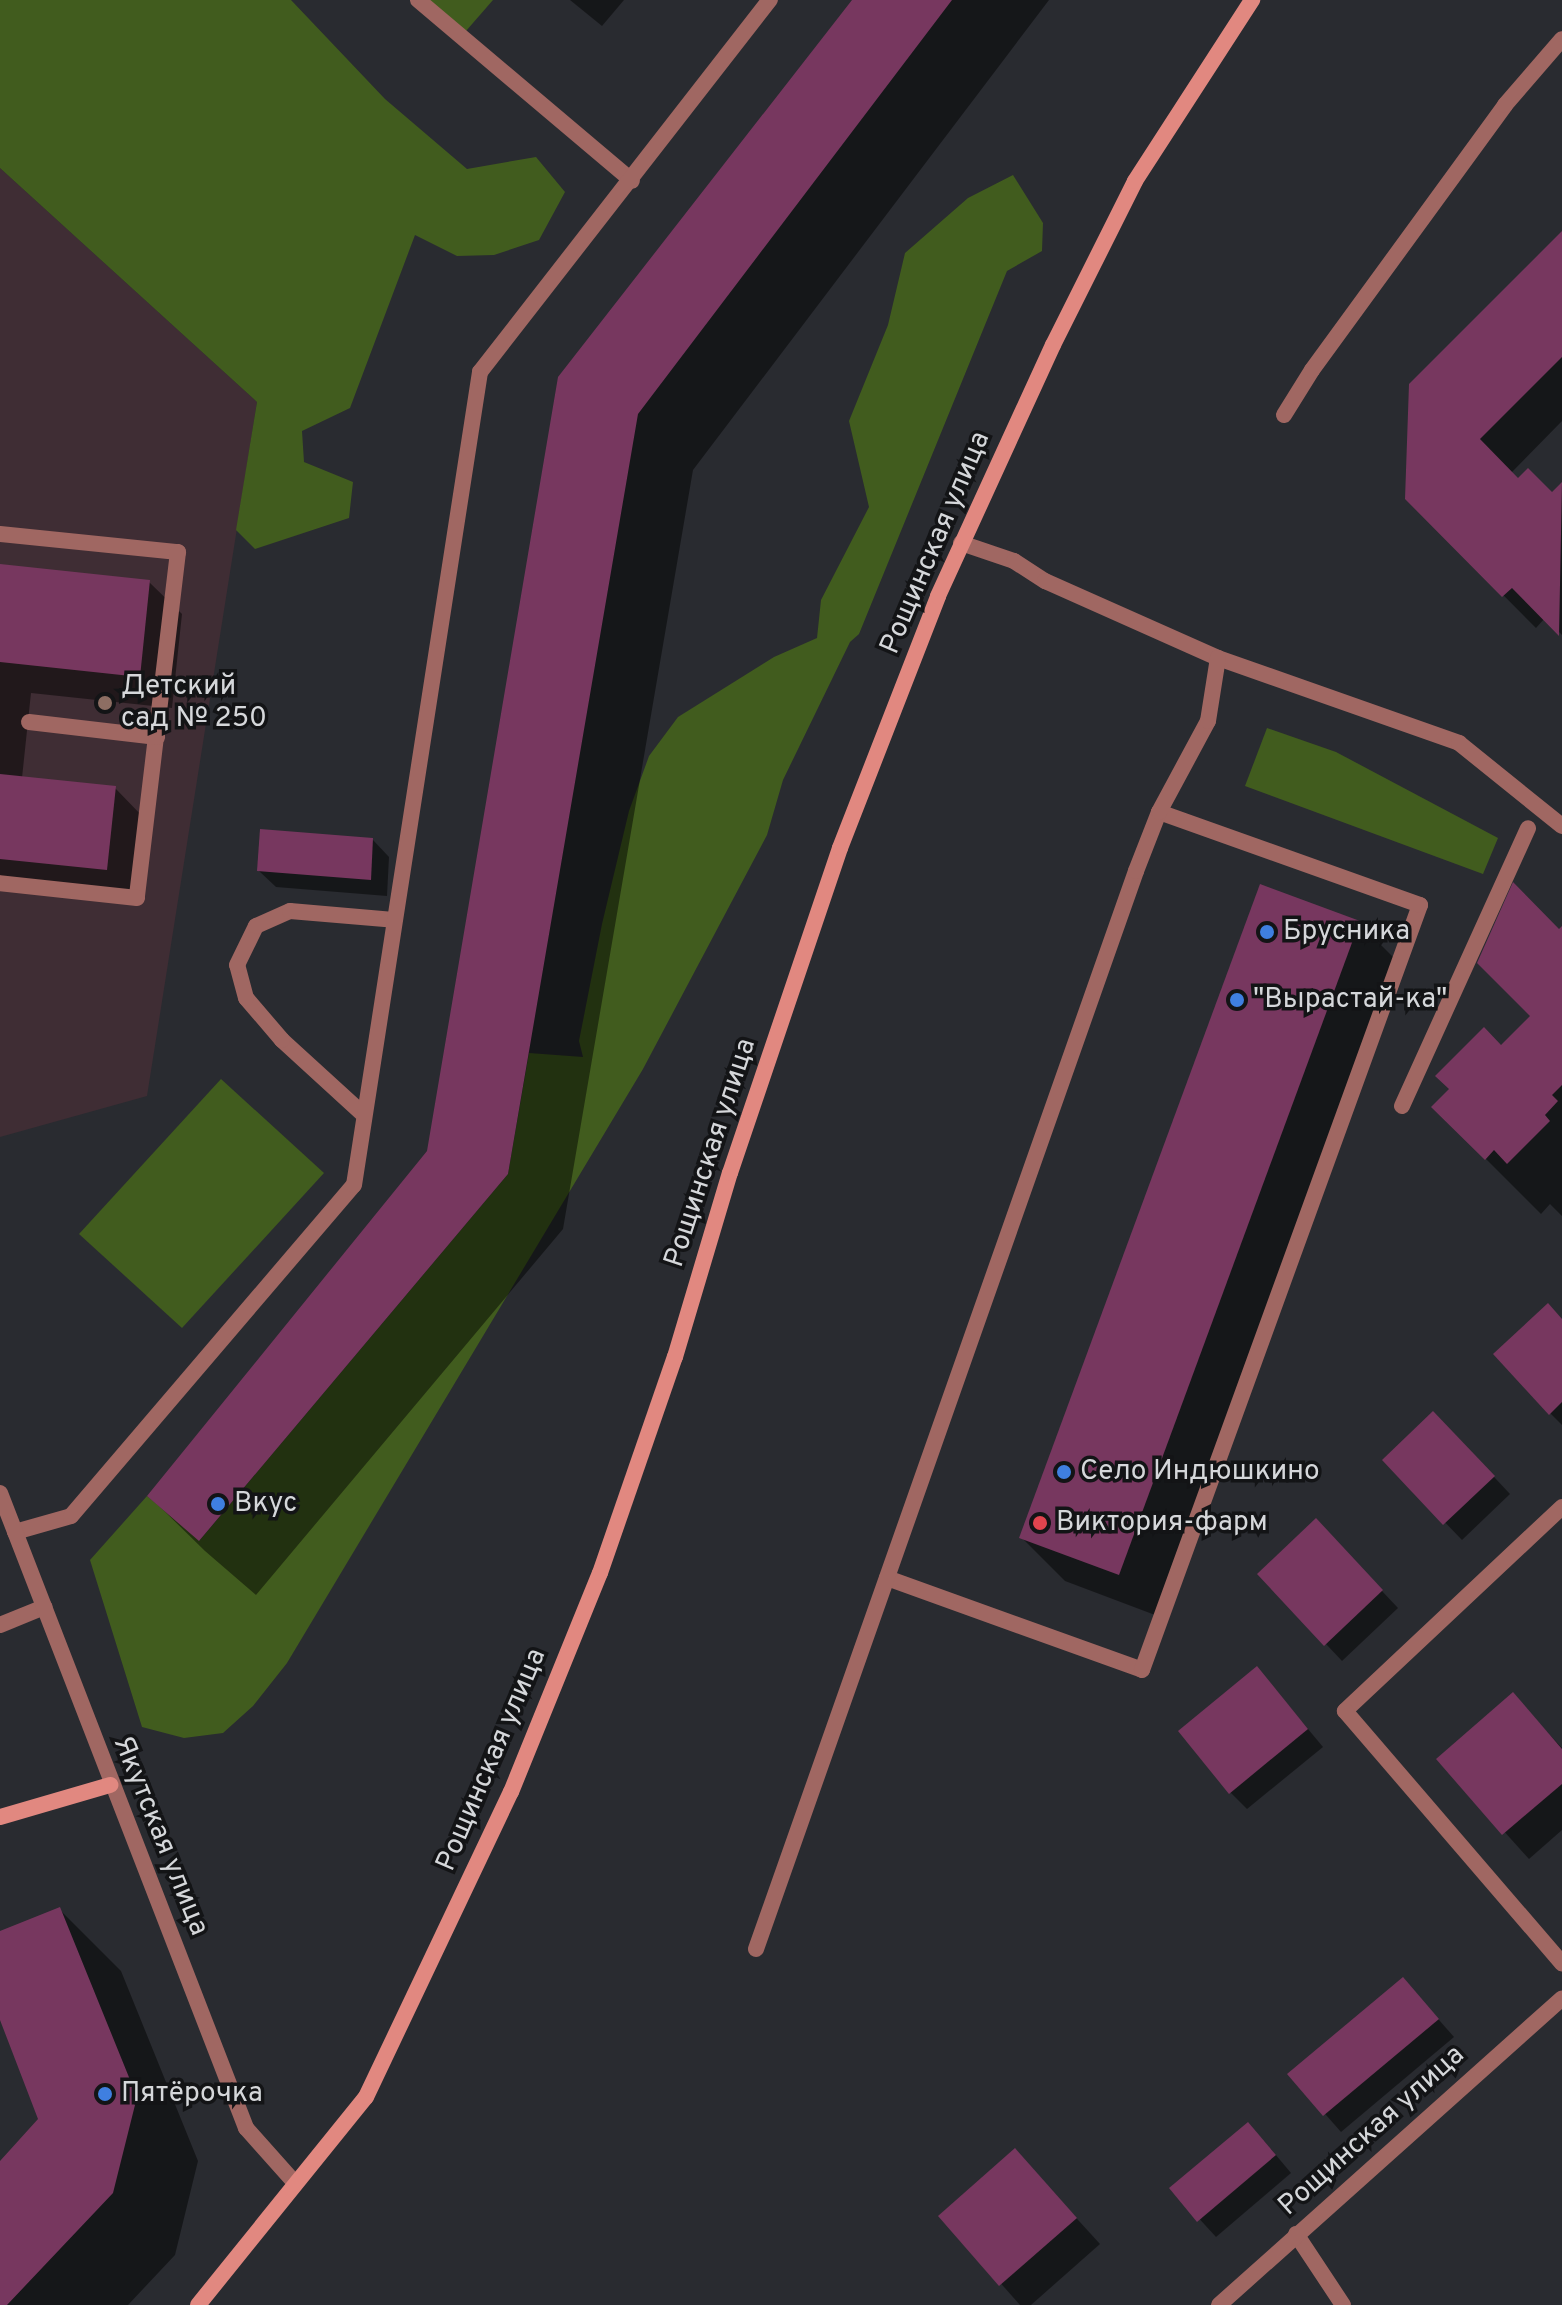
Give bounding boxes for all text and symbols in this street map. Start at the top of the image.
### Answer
street label: Рощинская улица [874,427,998,659]
place label: Детский сад № 250 [121,670,267,736]
marker: Детский сад № 250 [96,694,114,712]
place label: Брусника [1283,915,1410,949]
marker: Брусника [1258,923,1276,941]
place label: "Вырастай-ка" [1253,983,1447,1017]
marker: "Вырастай-ка" [1228,991,1246,1009]
street label: Рощинская улица [658,1034,764,1272]
place label: Село Индюшкино [1080,1455,1320,1489]
marker: Село Индюшкино [1055,1463,1073,1481]
place label: Вкус [234,1487,297,1521]
marker: Вкус [209,1495,227,1513]
place label: Виктория-фарм [1056,1506,1268,1540]
marker: Виктория-фарм [1031,1514,1049,1532]
street label: Рощинская улица [430,1644,554,1876]
street label: Якутская улица [105,1731,215,1941]
street label: Рощинская улица [1272,2039,1472,2223]
place label: Пятёрочка [121,2077,263,2111]
marker: Пятёрочка [96,2085,114,2103]

